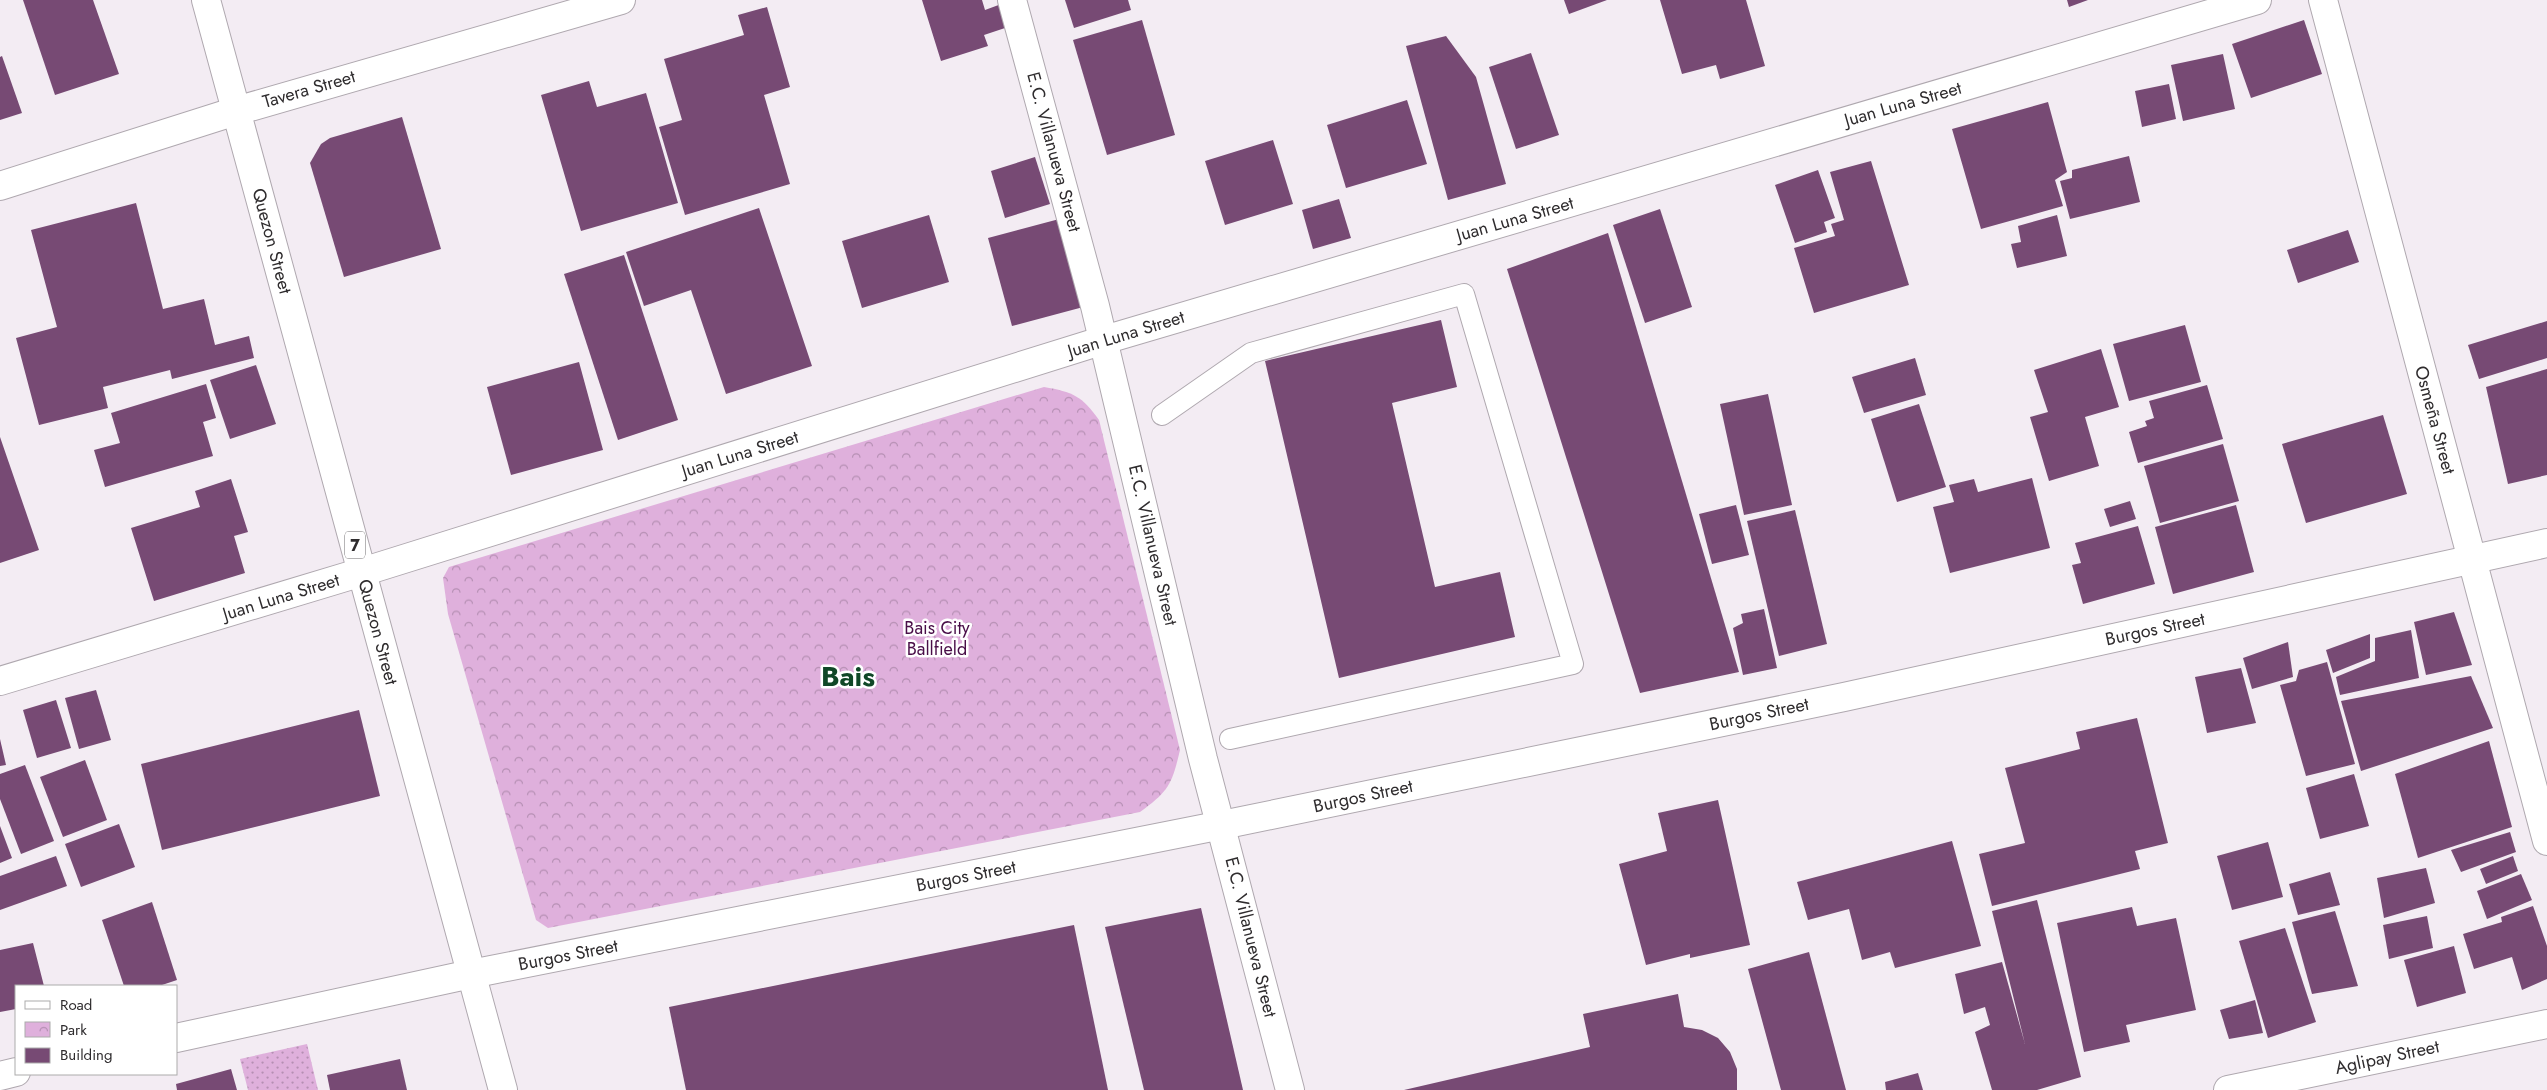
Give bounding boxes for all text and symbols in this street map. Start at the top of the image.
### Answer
street label: Tavera Street [260,63,359,115]
street label: E.C. Villanueva Street [1020,69,1088,235]
street label: Juan Luna Street [1839,75,1965,134]
street label: Quezon Street [245,185,299,297]
street label: Juan Luna Street [1451,190,1577,249]
street label: Juan Luna Street [1062,304,1188,365]
street label: Osmeña Street [2408,363,2462,478]
street label: Juan Luna Street [676,424,802,485]
street label: E.C. Villanueva Street [1122,462,1184,629]
road number: 7 [345,532,365,558]
street label: Juan Luna Street [217,567,343,628]
street label: Quezon Street [351,576,405,688]
street label: Burgos Street [2103,606,2208,652]
park label: Bais City Ballfield [904,615,970,662]
district label: Bais [821,656,875,697]
street label: Burgos Street [1707,691,1812,737]
street label: Burgos Street [1311,773,1416,819]
street label: Burgos Street [914,853,1019,898]
street label: E.C. Villanueva Street [1218,854,1284,1021]
street label: Burgos Street [516,932,621,977]
legend [15,985,178,1075]
text: Road [60,994,92,1016]
text: Park [60,1019,87,1041]
street label: Aglipay Street [2332,1033,2442,1081]
text: Building [60,1044,112,1066]

